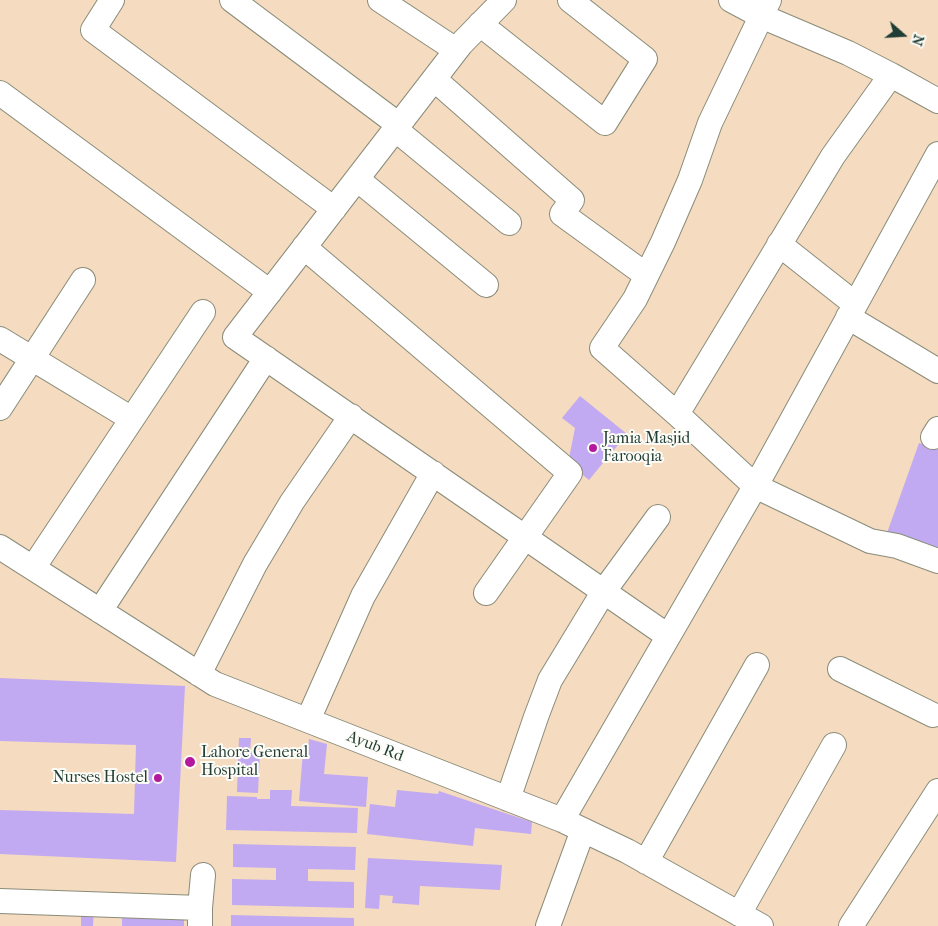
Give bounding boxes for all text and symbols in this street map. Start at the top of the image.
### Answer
north arrow [878,10,928,60]
text: N [908,32,927,48]
place label: Jamia Masjid Farooqia [603,429,690,467]
marker: Jamia Masjid Farooqia [587,442,599,454]
street label: Ayub Rd [344,727,406,767]
place label: Lahore General Hospital [201,743,308,781]
marker: Lahore General Hospital [183,755,197,769]
place label: Nurses Hostel [53,768,148,788]
marker: Nurses Hostel [152,772,164,784]

